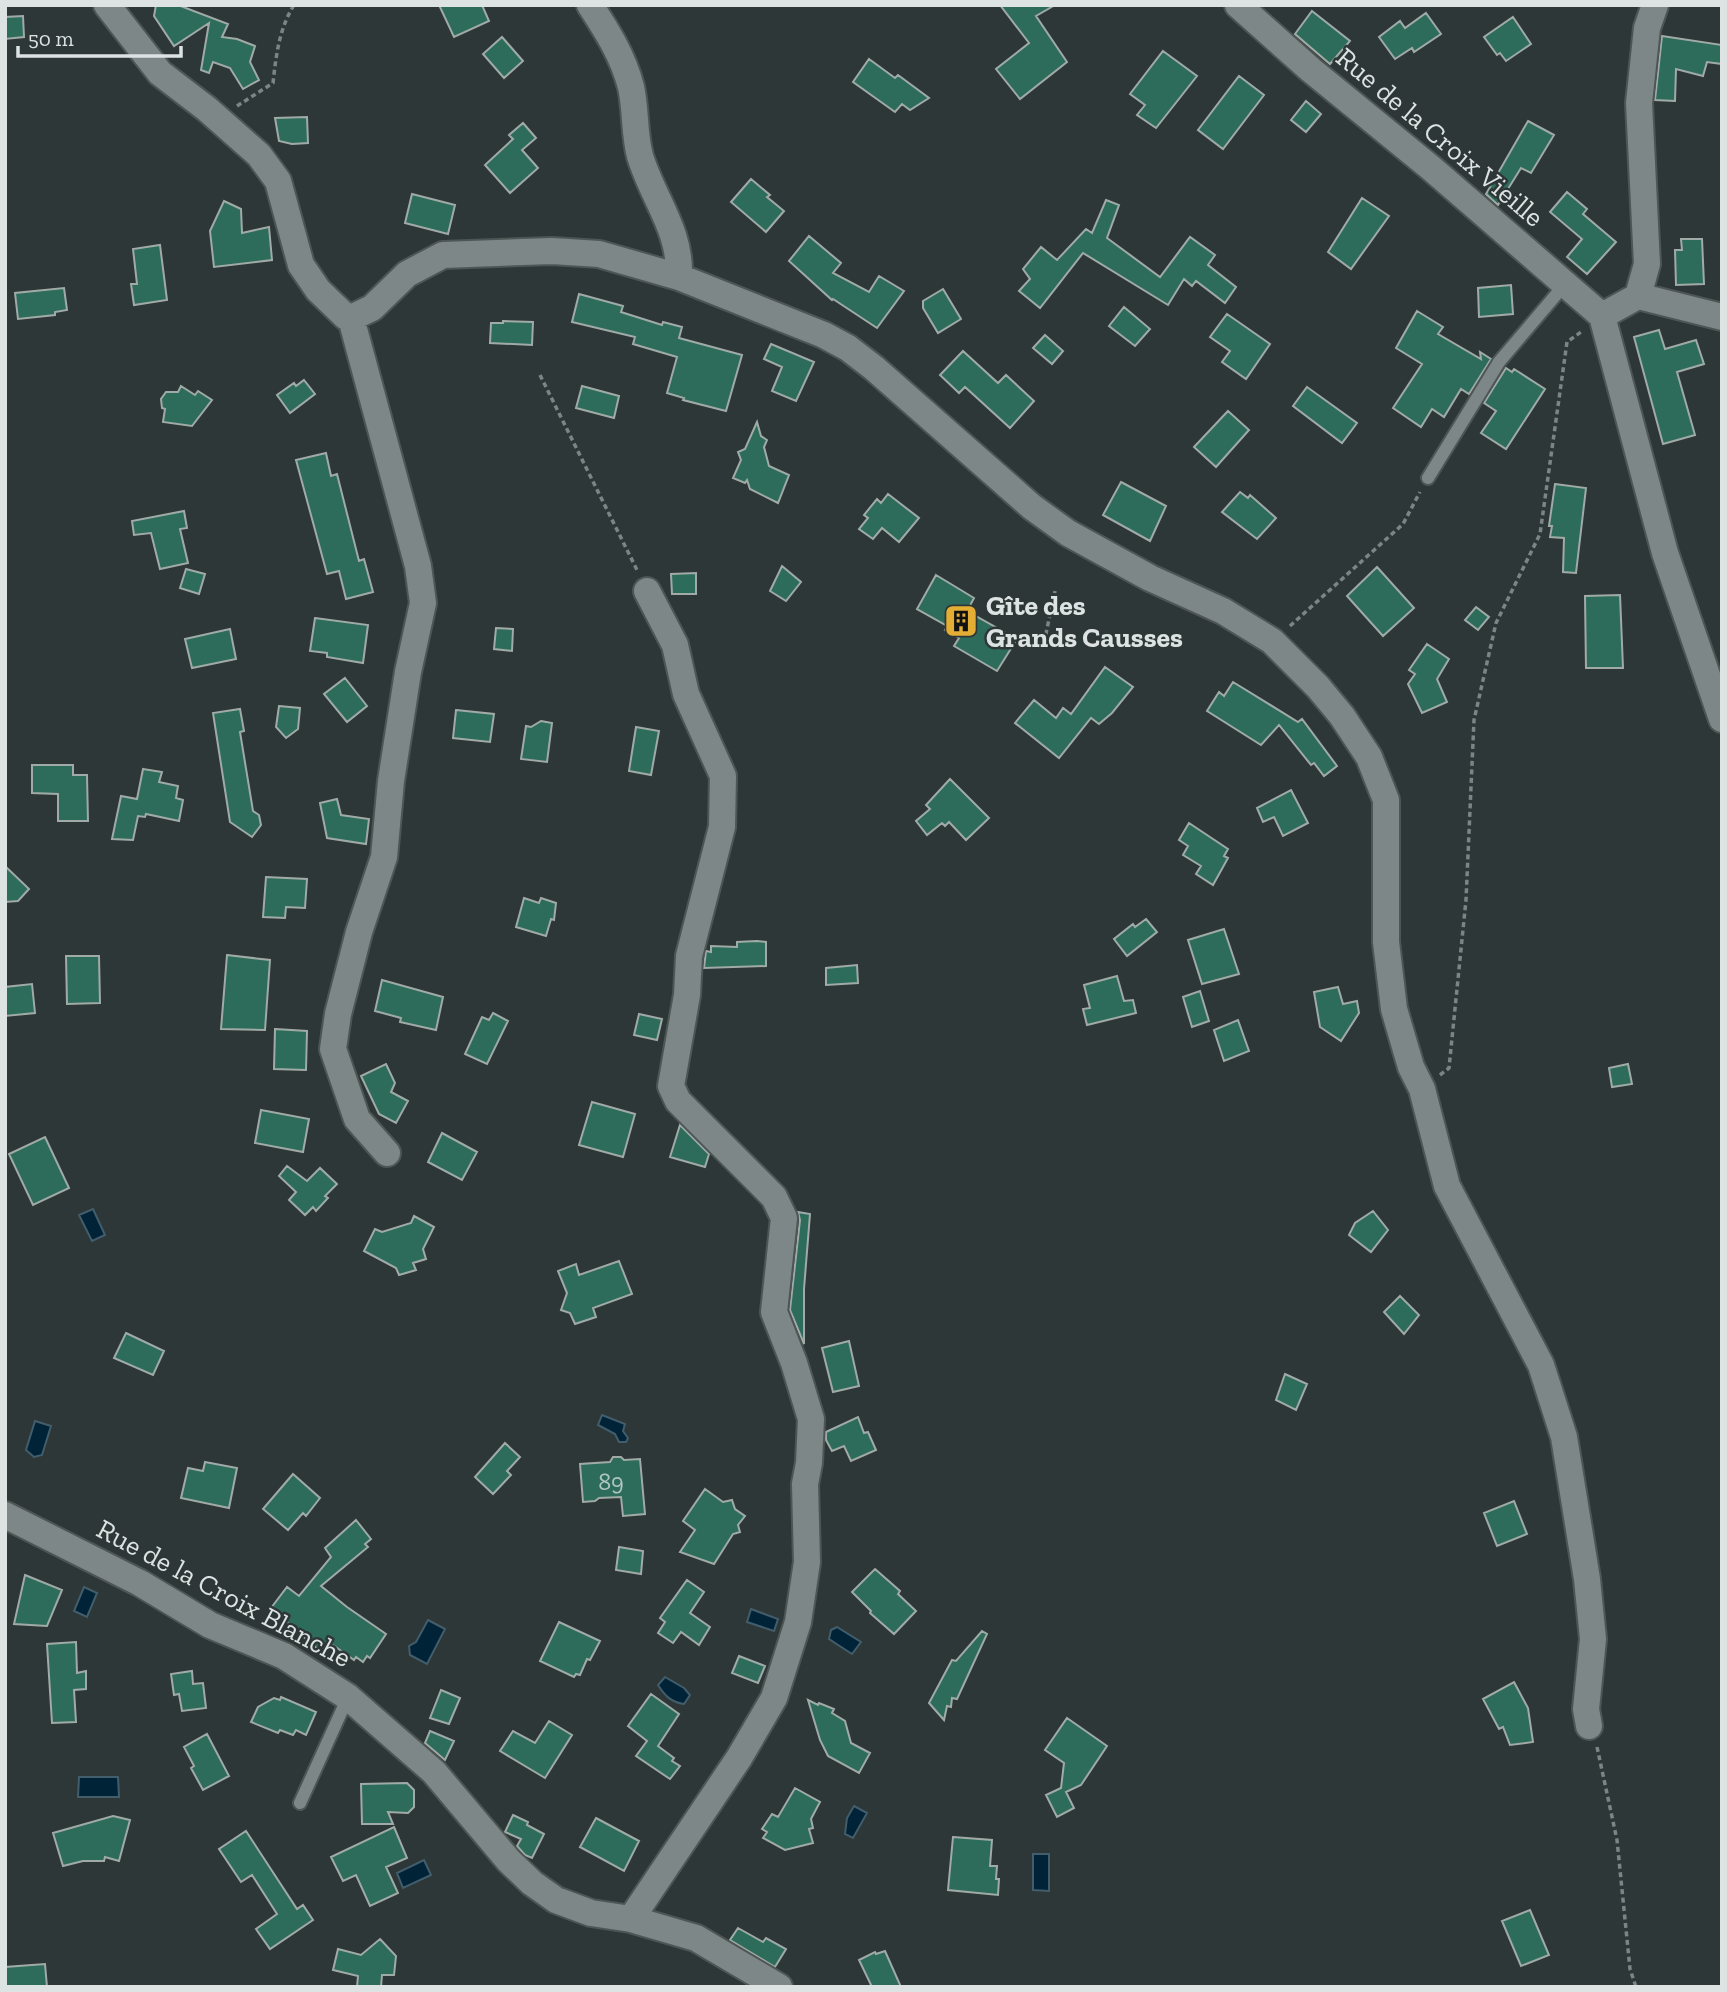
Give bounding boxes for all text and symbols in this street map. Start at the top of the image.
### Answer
scale bar [18,14,180,58]
text: 50 m [28,26,74,51]
street label: Rue de la Croix Vieille [1329,40,1551,234]
place label: Gîte des Grands Causses [986,589,1183,654]
building icon: Gîte des Grands Causses [942,602,980,640]
house number: 89 [598,1467,624,1496]
street label: Rue de la Croix Blanche [91,1512,357,1674]

